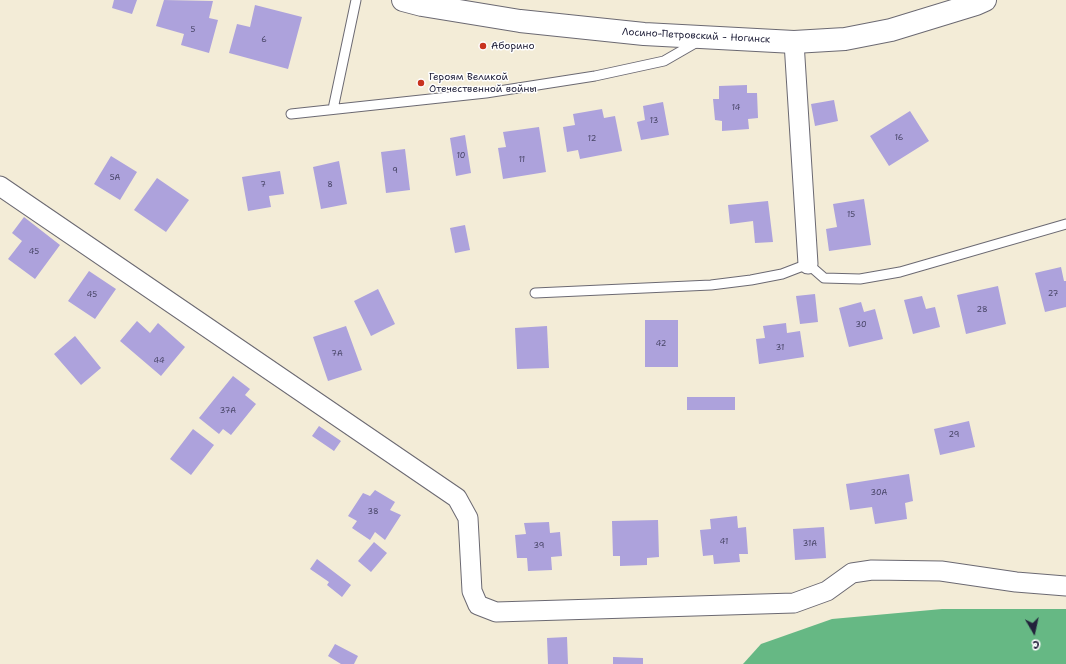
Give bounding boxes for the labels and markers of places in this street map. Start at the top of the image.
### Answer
place label: Аборино [491,40,534,52]
marker: Аборино [478,41,488,51]
place label: Героям Великой Отечественной войны [429,71,537,94]
marker: Героям Великой Отечественной войны [416,78,426,88]

